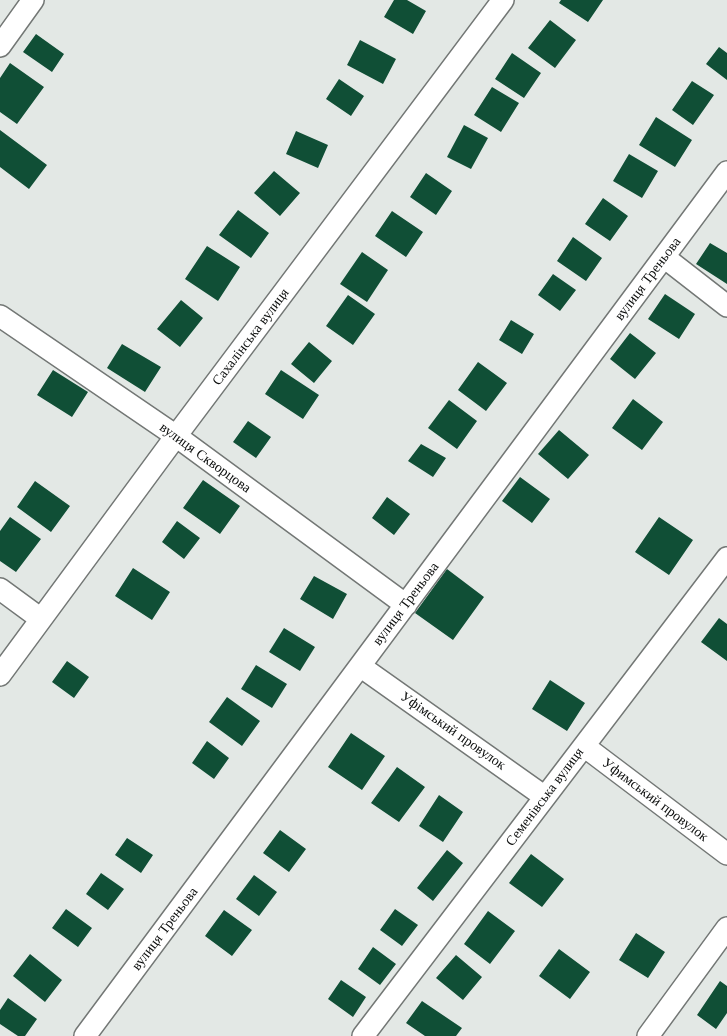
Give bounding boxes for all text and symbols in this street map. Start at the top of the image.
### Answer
street label: вулиця Треньова [611,234,685,324]
street label: Сахалінська вулиця [209,285,293,389]
street label: вулиця Скворцова [156,419,254,497]
street label: вулиця Треньова [369,559,443,649]
street label: Уфімський провулок [397,688,509,774]
street label: Семенівська вулиця [502,744,588,850]
street label: Уфимський провулок [599,755,711,845]
street label: вулиця Треньова [128,884,202,974]

